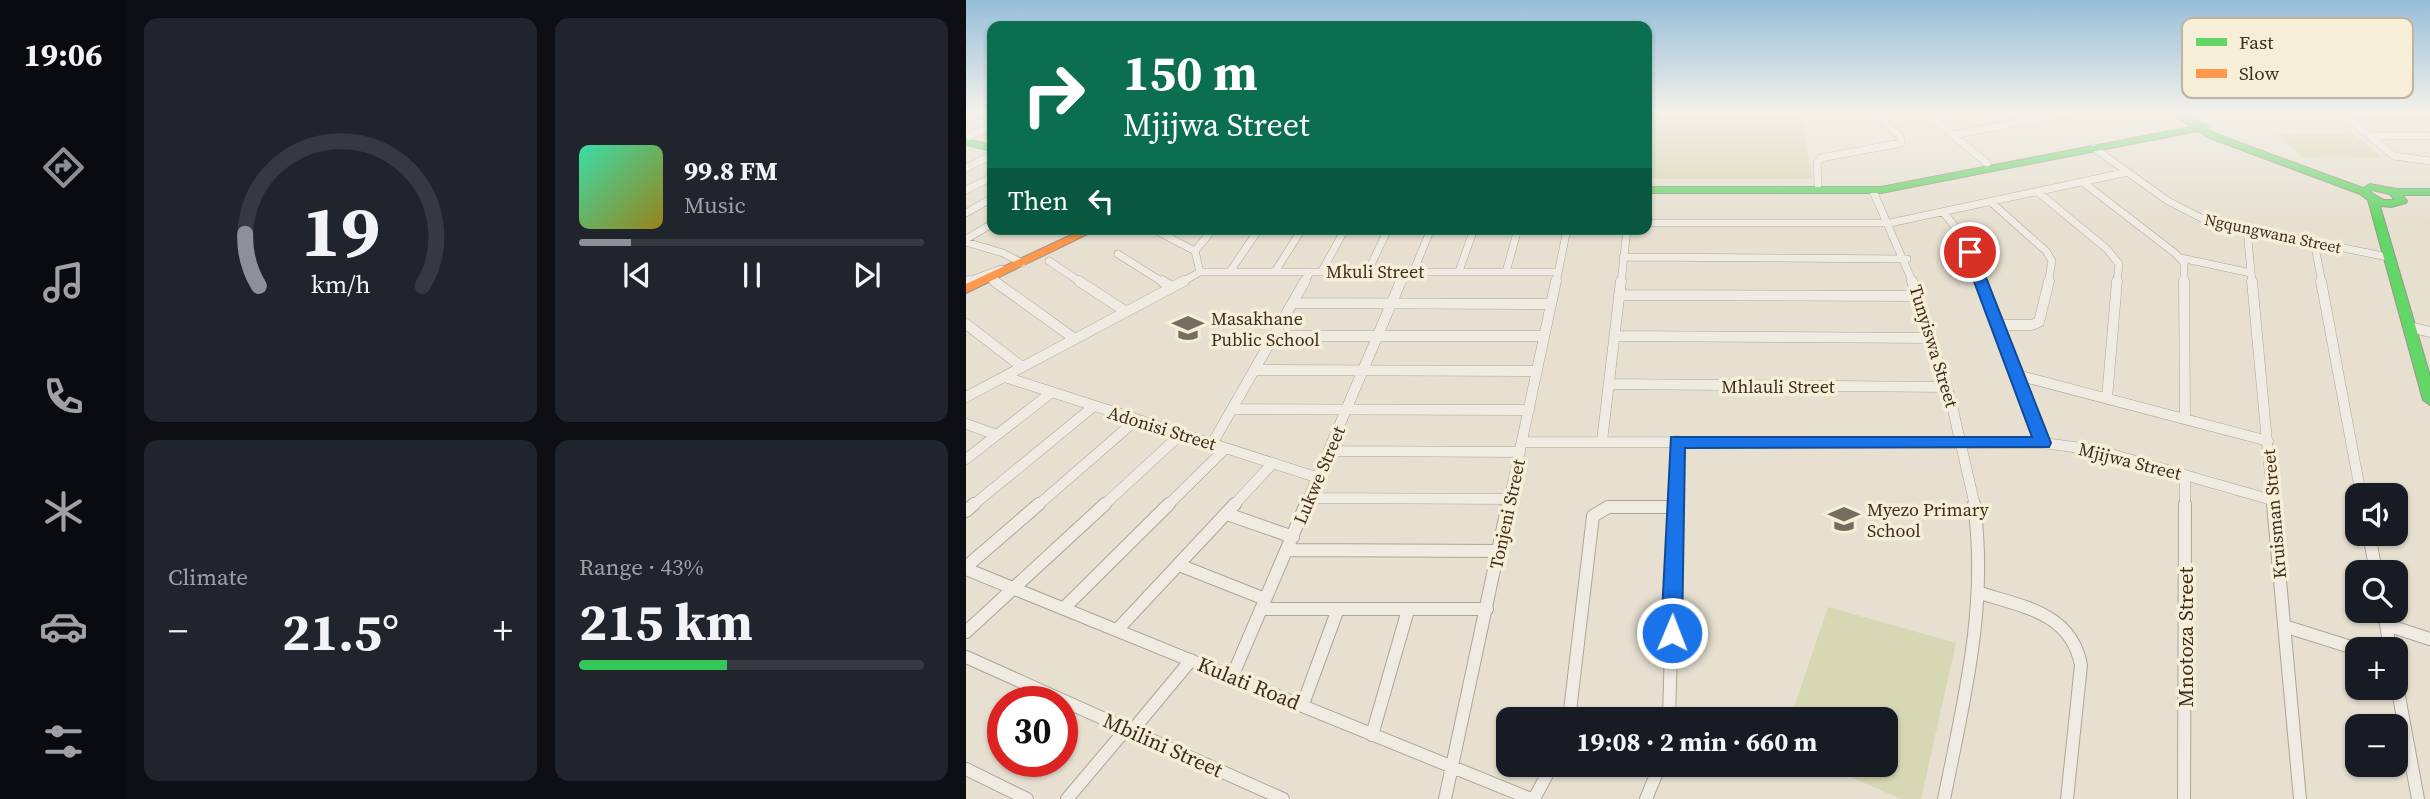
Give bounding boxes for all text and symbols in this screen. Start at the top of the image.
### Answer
legend [2182,18,2413,98]
text: Fast [2239,29,2274,55]
text: 19:06 [24,33,102,77]
text: 150 m [1123,39,1258,106]
icon: right [1008,49,1099,140]
text: Slow [2239,60,2280,86]
text: Mjijwa Street [1123,103,1310,147]
icon: directions [39,143,88,192]
text: 99.8 FM [684,153,778,189]
text: 19 [301,181,380,280]
icon: left [1082,182,1120,220]
text: Then [1008,183,1068,219]
text: Music [684,189,746,221]
street label: Ngqungwana Street [2203,208,2344,258]
pin [1940,222,2000,282]
icon: arrive [1951,233,1989,271]
icon: previous [618,256,656,294]
icon: pause [733,256,771,294]
icon: next [848,256,886,294]
icon: music [39,258,88,307]
street label: Mkuli Street [1326,259,1424,284]
text: km/h [311,267,370,301]
street label: Tunyiswa Street [1903,282,1965,411]
place label: Masakhane Public School [1211,306,1320,352]
school or university icon: Masakhane Public School [1171,311,1205,345]
icon: phone [39,372,88,421]
street label: Mhlauli Street [1721,374,1835,399]
street label: Adonisi Street [1105,400,1219,456]
street label: Lukwe Street [1287,422,1351,528]
street label: Mjijwa Street [2076,436,2184,486]
street label: Kruisman Street [2256,448,2292,580]
street label: Tonjeni Street [1483,457,1531,571]
map controls [2345,483,2408,777]
button: sound [2345,483,2408,546]
icon: climate [39,487,88,536]
place label: Myezo Primary School [1867,497,1989,543]
school or university icon: Myezo Primary School [1827,502,1861,536]
text: Range · 43% [579,551,704,583]
button: search [2345,560,2408,623]
text: Climate [168,561,248,593]
street label: Mnotoza Street [2171,566,2200,707]
text: 215 km [579,586,753,657]
text: 21.5° [282,596,399,667]
position arrow [1635,596,1709,670]
icon: car [39,602,88,651]
text: − [168,605,188,657]
text: + [493,605,513,657]
button: + [2345,637,2408,700]
street label: Kulati Road [1193,649,1305,717]
speed limit sign: 30 [987,686,1078,777]
street label: Mbilini Street [1099,706,1228,784]
button: − [2345,714,2408,777]
icon: filters [39,717,88,766]
text: 19:08 · 2 min · 660 m [1577,724,1817,760]

